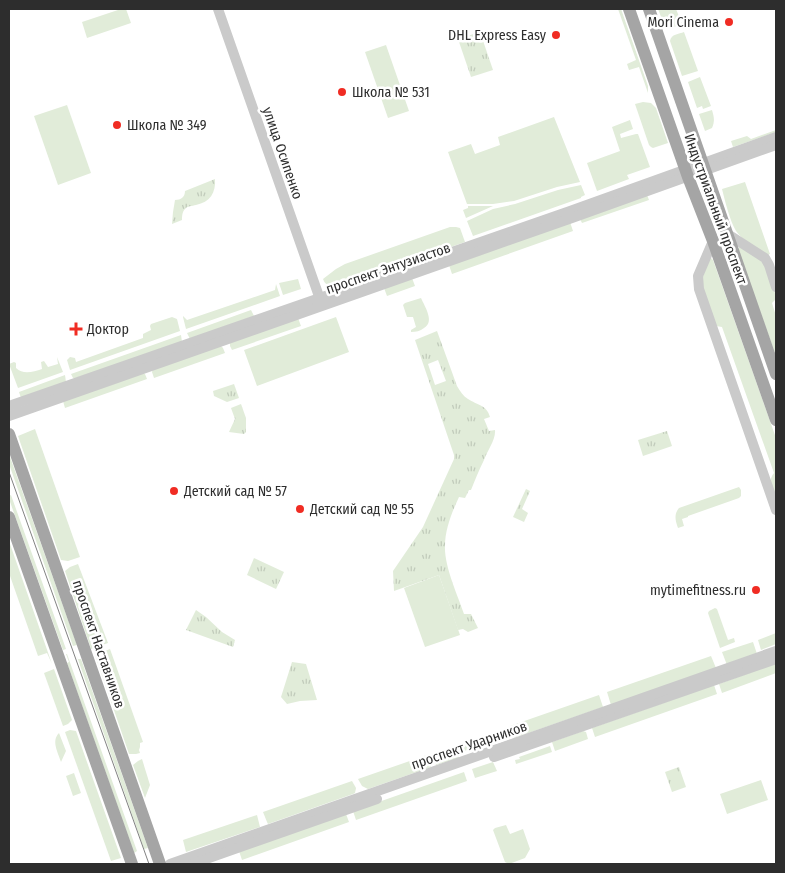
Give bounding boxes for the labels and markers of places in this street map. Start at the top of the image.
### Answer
place label: Mori Cinema [647,14,719,31]
marker: Mori Cinema [723,16,735,28]
place label: DHL Express Easy [448,27,547,44]
marker: DHL Express Easy [550,29,562,41]
place label: Школа № 531 [352,84,430,101]
marker: Школа № 531 [336,86,348,98]
place label: Школа № 349 [127,117,207,134]
marker: Школа № 349 [111,119,123,131]
place label: Доктор [86,321,129,338]
marker: Доктор [69,322,83,336]
place label: Детский сад № 57 [183,483,287,500]
marker: Детский сад № 57 [168,485,180,497]
place label: Детский сад № 55 [309,501,414,518]
marker: Детский сад № 55 [294,503,306,515]
place label: mytimefitness.ru [650,582,746,599]
marker: mytimefitness.ru [750,584,762,596]

